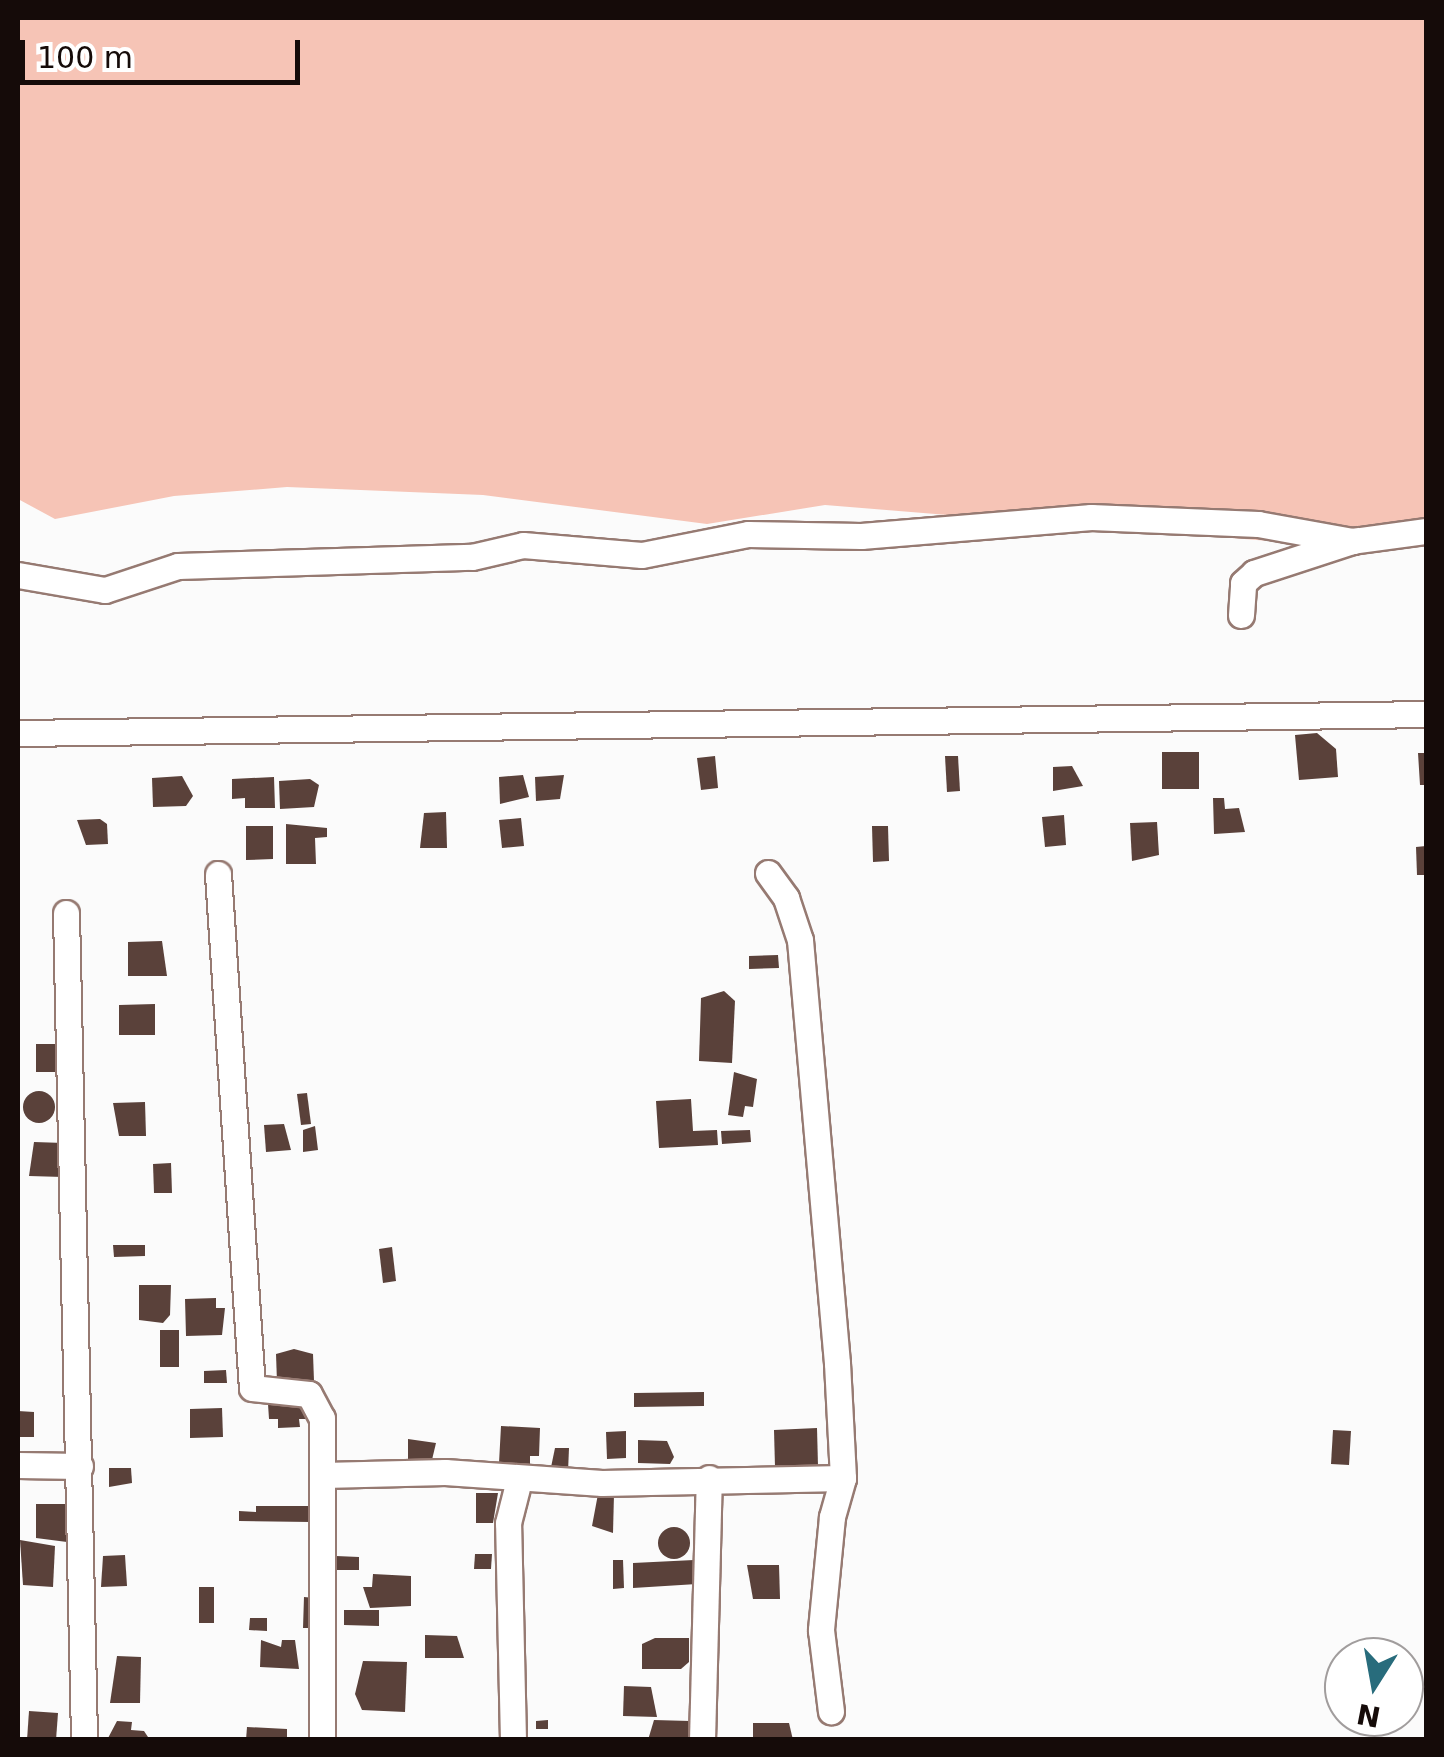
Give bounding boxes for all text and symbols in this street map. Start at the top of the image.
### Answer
scale bar [25,20,305,82]
text: 100 m [37,40,133,75]
north arrow [1324,1637,1424,1737]
text: N [1354,1697,1383,1733]

